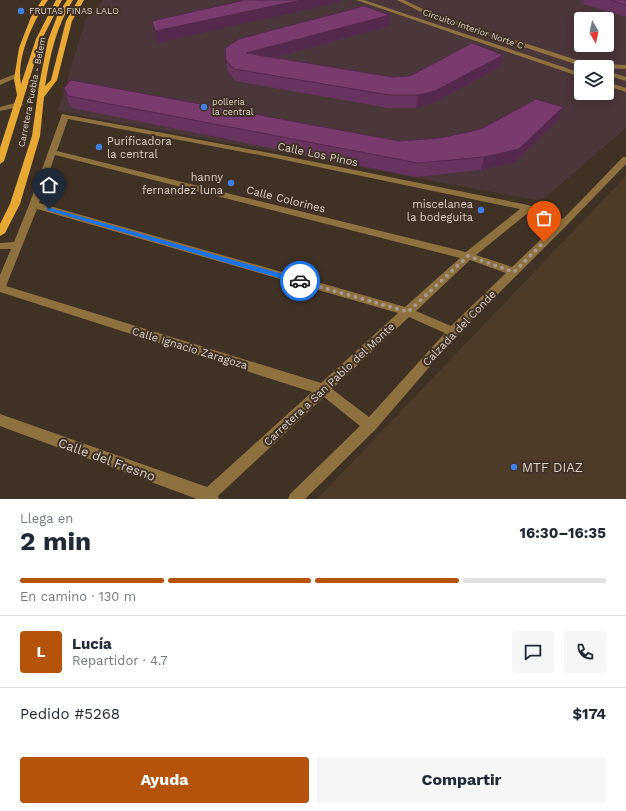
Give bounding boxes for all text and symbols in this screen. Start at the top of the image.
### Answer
marker: FRUTAS FINAS LALO [16,6,26,16]
place label: FRUTAS FINAS LALO [29,6,119,16]
street label: Circuito Interior Norte C [421,7,525,51]
north arrow [574,12,614,52]
map controls [574,12,614,100]
street label: Carretera Puebla - Belem [16,36,48,148]
button: layers [574,60,614,100]
place label: polleria la central [212,97,254,117]
marker: polleria la central [199,102,209,112]
place label: Purificadora la central [107,135,172,161]
street label: Calle Los Pinos [276,140,360,169]
marker: Purificadora la central [94,142,104,152]
pin [32,168,66,209]
place label: hanny fernandez luna [142,171,223,197]
icon: home [38,174,60,196]
marker: hanny fernandez luna [226,178,236,188]
street label: Calle Colorines [245,183,327,216]
place label: miscelanea la bodeguita [407,198,473,224]
pin [527,201,561,242]
marker: miscelanea la bodeguita [476,205,486,215]
icon: bag [533,207,555,229]
courier [280,261,320,301]
icon: car [289,270,311,292]
street label: Calzada del Conde [420,288,499,369]
street label: Carretera a San Pablo del Monte [261,320,398,449]
street label: Calle Ignacio Zaragoza [130,325,249,372]
street label: Calle del Fresno [56,435,158,484]
place label: MTF DIAZ [522,460,583,475]
marker: MTF DIAZ [509,462,519,472]
text: Llega en [20,511,73,526]
text: 16:30–16:35 [520,524,606,542]
text: 2 min [20,526,91,556]
text: En camino · 130 m [20,589,136,604]
button: chat [512,631,554,673]
button: phone [564,631,606,673]
text: Lucía [72,635,112,653]
text: L [36,643,46,661]
text: Repartidor · 4.7 [72,653,167,668]
text: Pedido #5268 [20,705,120,723]
text: $174 [572,705,606,723]
button: Ayuda [20,757,309,803]
button: Compartir [317,757,606,803]

